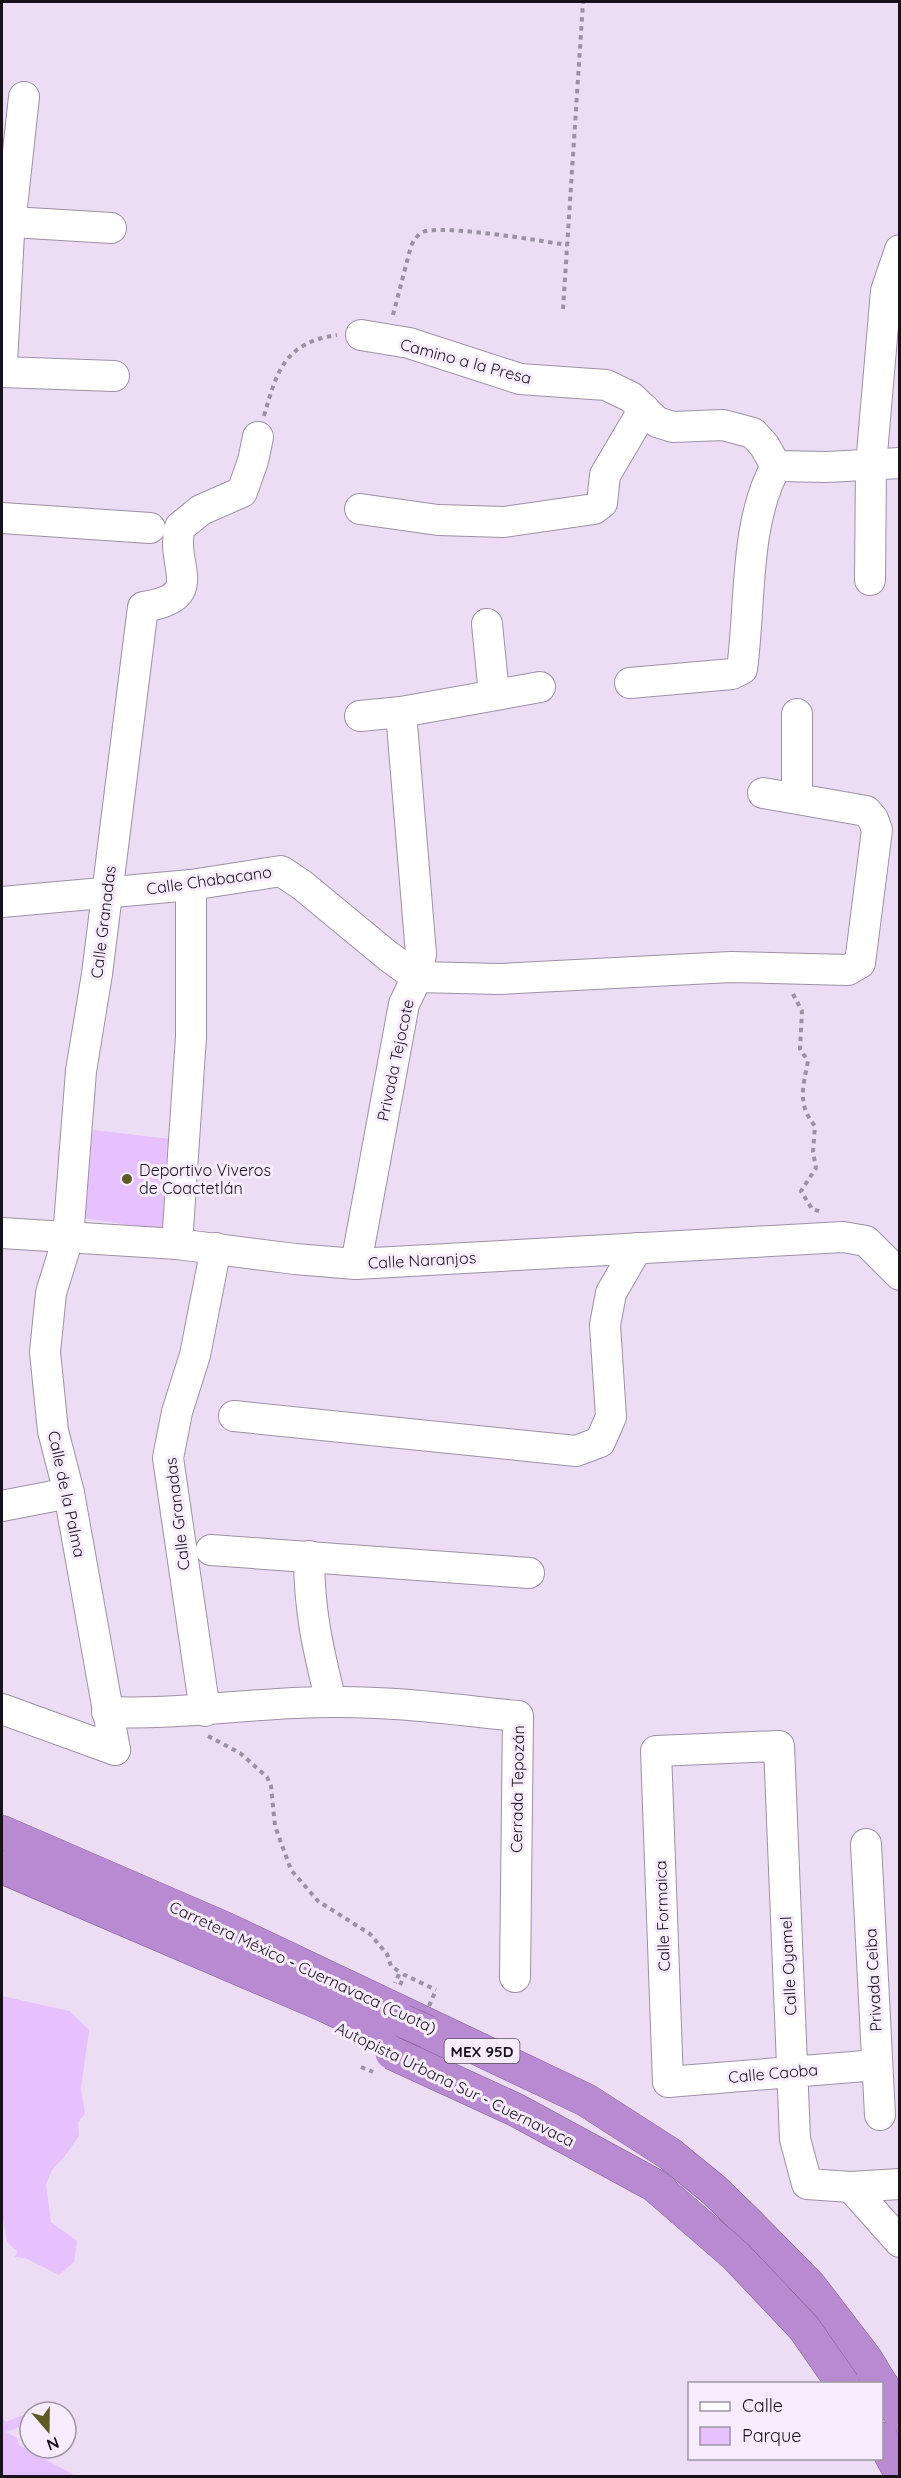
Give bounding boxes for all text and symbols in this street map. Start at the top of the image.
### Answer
street label: Camino a la Presa [398,334,534,388]
street label: Calle Chabacano [145,861,273,899]
street label: Calle Granadas [86,865,120,979]
street label: Privada Tejocote [372,997,418,1123]
place label: Deportivo Viveros de Coactetlán [139,1160,271,1198]
marker: Deportivo Viveros de Coactetlán [120,1172,134,1186]
street label: Calle Naranjos [367,1247,477,1273]
street label: Calle de la Palma [44,1429,90,1559]
street label: Calle Granadas [160,1457,194,1571]
street label: Cerrada Tepozán [506,1725,528,1853]
street label: Calle Formaica [650,1860,674,1972]
street label: Carretera México - Cuernavaca (Cuota) [166,1896,440,2038]
street label: Calle Oyamel [775,1916,801,2016]
street label: Privada Ceiba [860,1928,886,2032]
street label: Autopista Urbana Sur - Cuernavaca [332,2017,578,2151]
road number: MEX 95D [444,2039,520,2063]
street label: Calle Caoba [727,2059,819,2087]
legend [688,2382,883,2460]
text: Calle [742,2394,783,2417]
north arrow [18,2400,78,2460]
text: Parque [742,2424,801,2447]
text: N [44,2433,62,2456]

